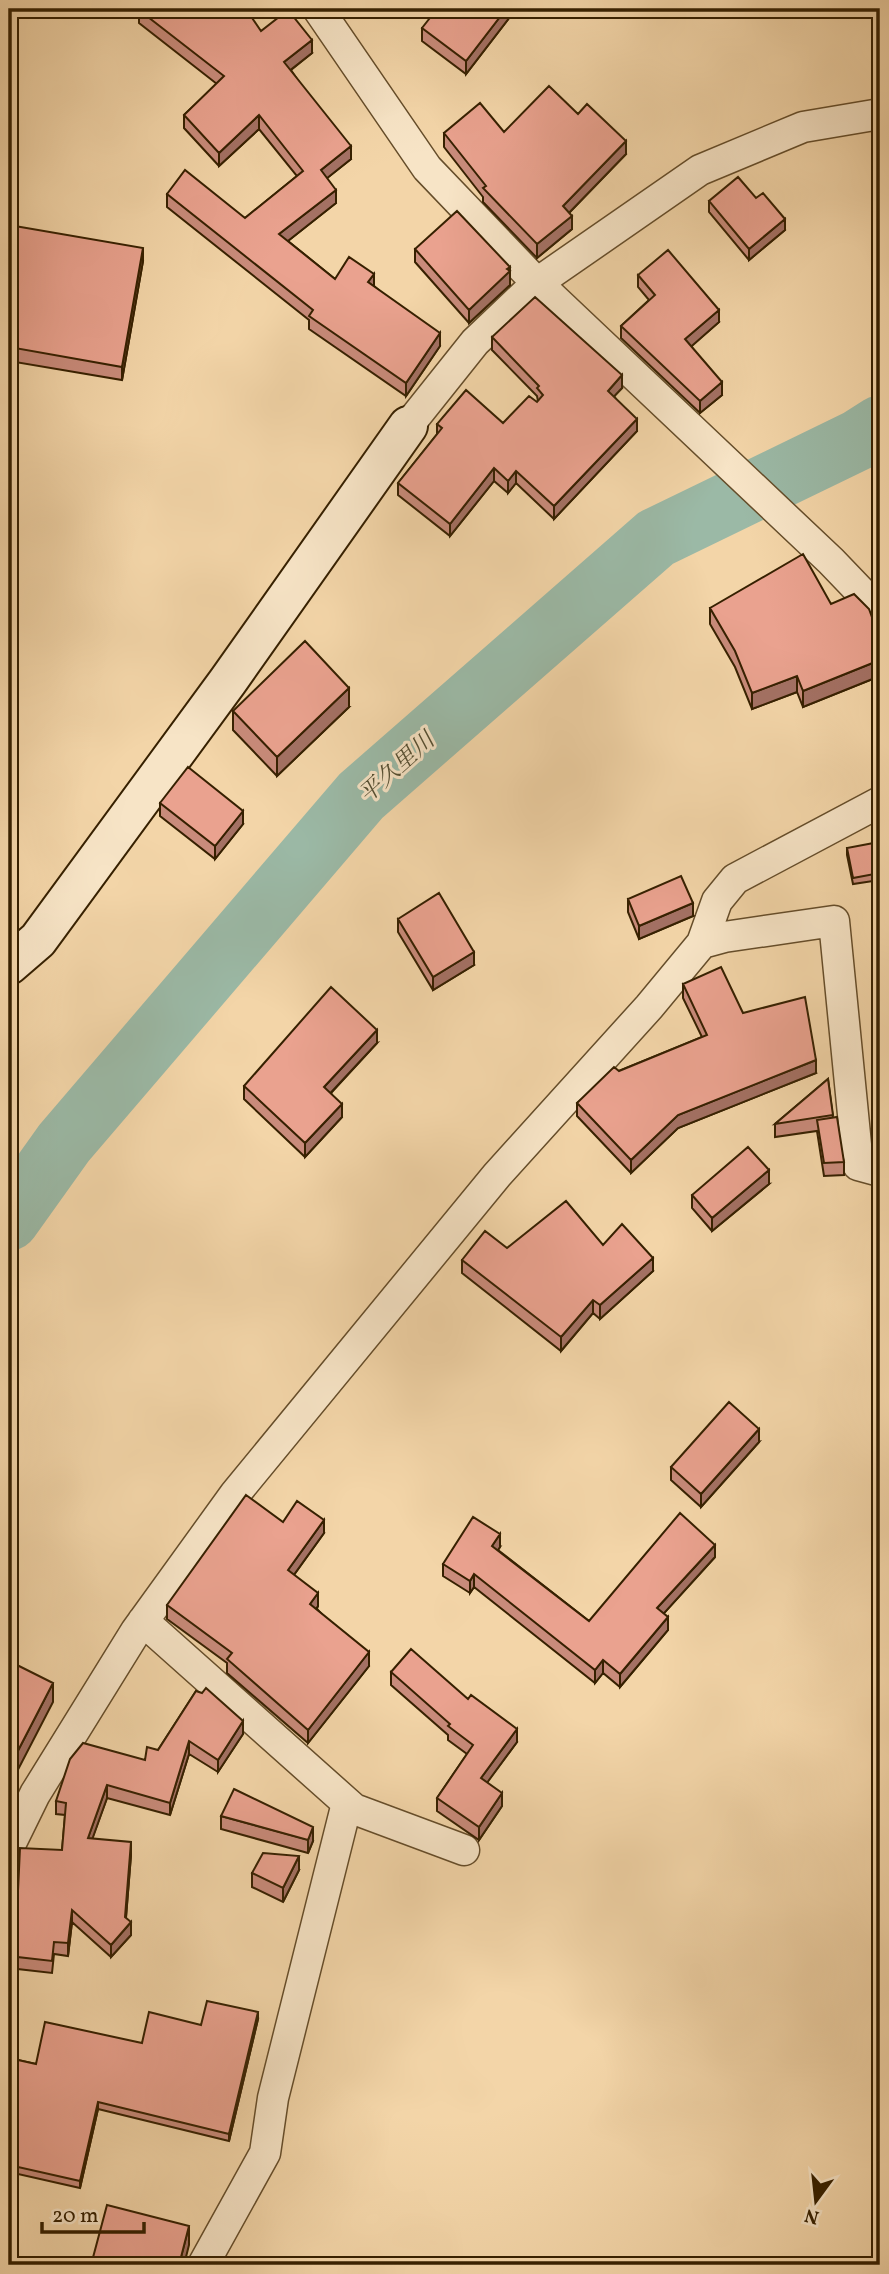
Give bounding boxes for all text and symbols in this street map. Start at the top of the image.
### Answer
water label: 平久里川 [352,724,444,811]
north arrow [780,2166,850,2236]
scale bar [42,2190,144,2234]
text: N [802,2201,822,2230]
text: 20 m [52,2202,98,2231]

